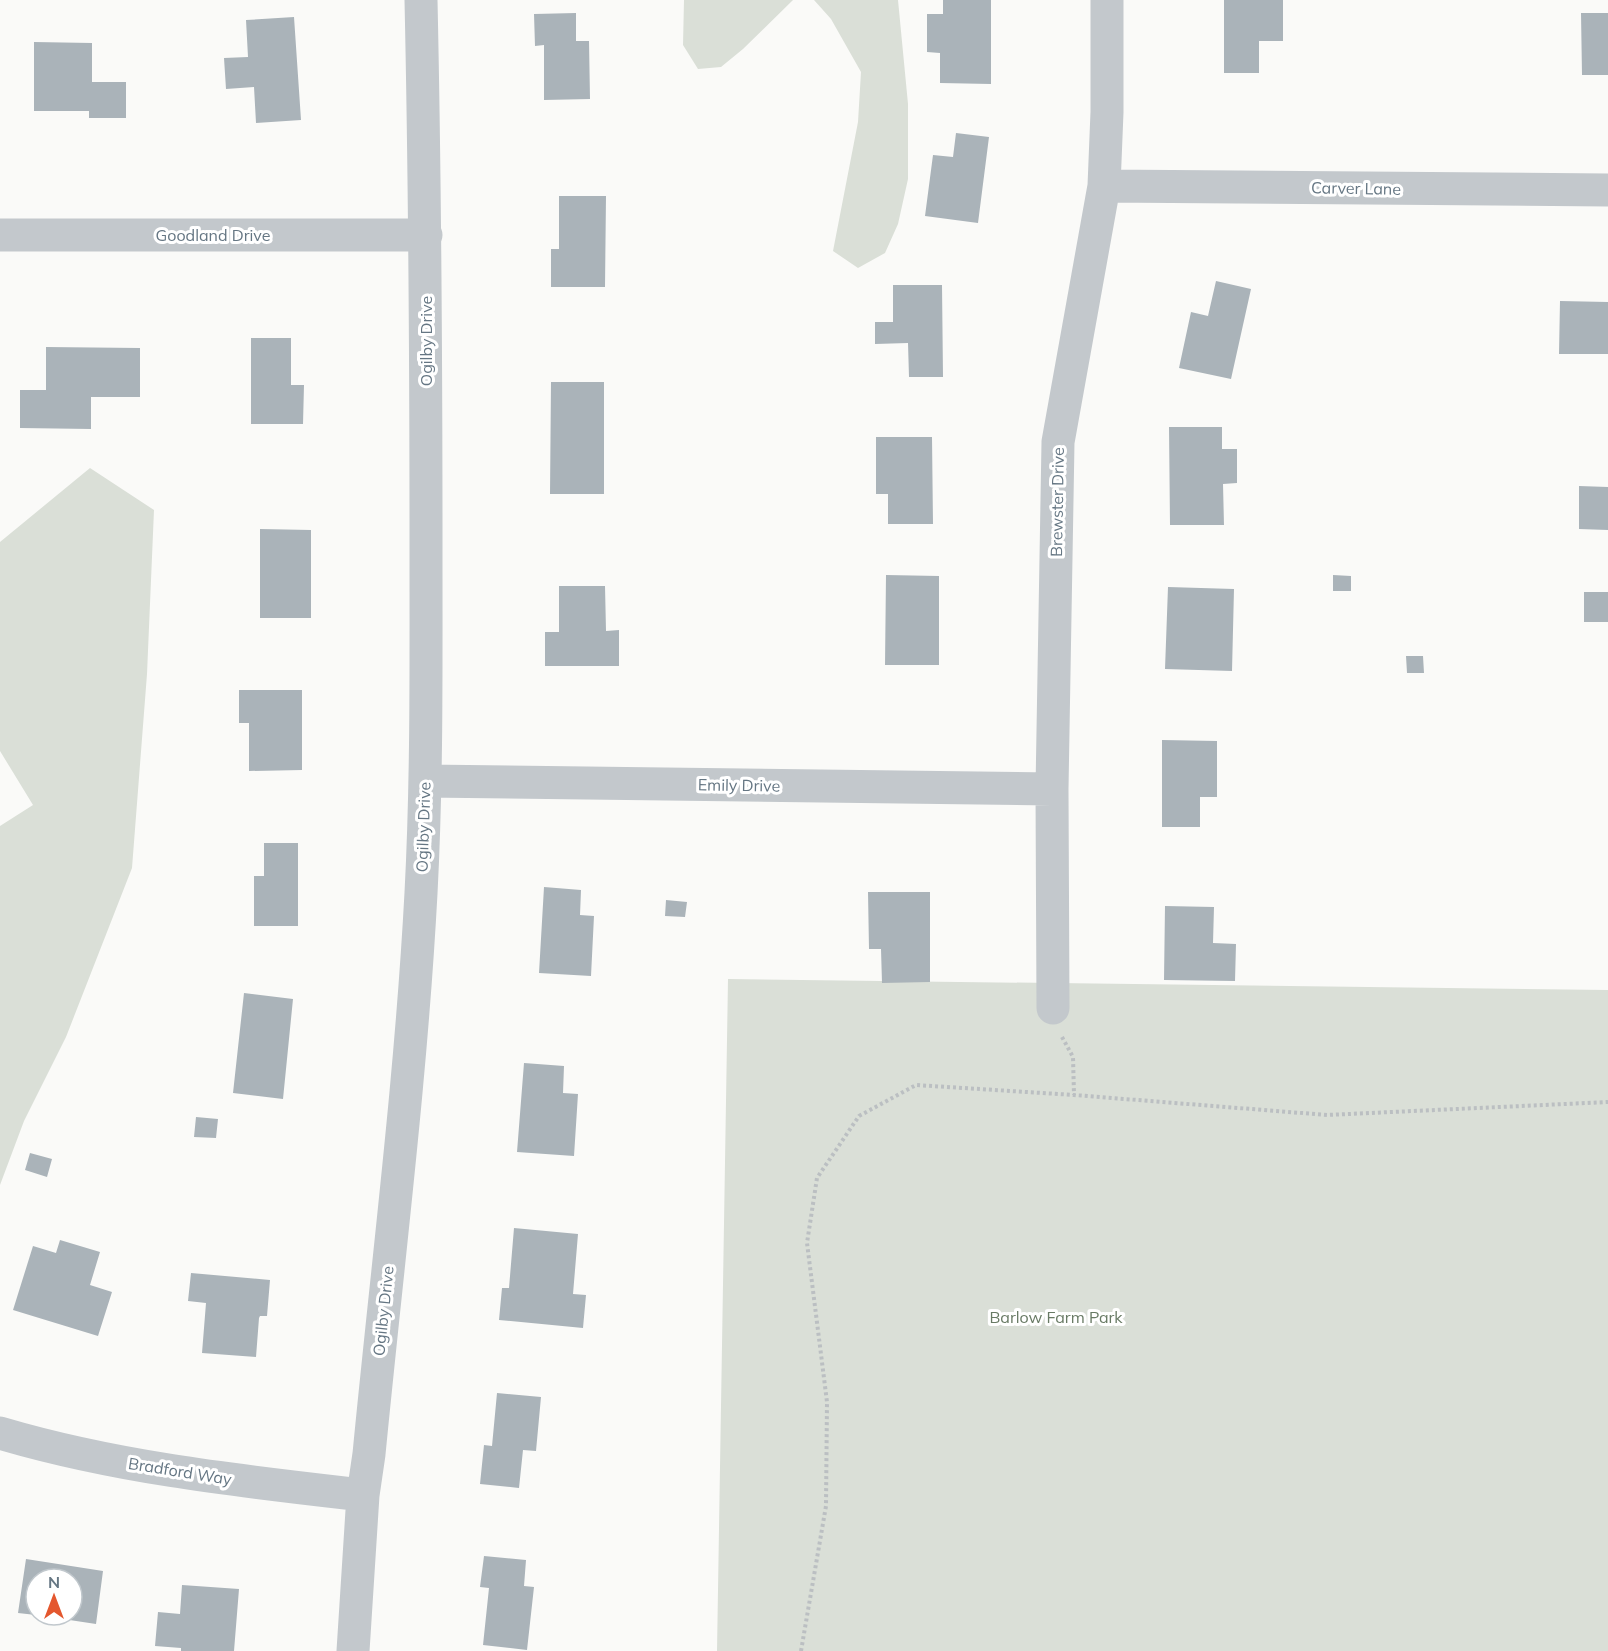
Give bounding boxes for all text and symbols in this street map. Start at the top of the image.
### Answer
street label: Carver Lane [1311,177,1401,199]
street label: Goodland Drive [156,225,270,245]
street label: Ogilby Drive [416,296,436,386]
street label: Brewster Drive [1046,447,1068,557]
street label: Emily Drive [698,774,780,796]
street label: Ogilby Drive [411,781,435,873]
street label: Ogilby Drive [368,1265,398,1357]
park label: Barlow Farm Park [989,1307,1123,1327]
street label: Bradford Way [127,1453,234,1489]
north arrow [24,1567,84,1627]
text: N [48,1572,60,1592]

